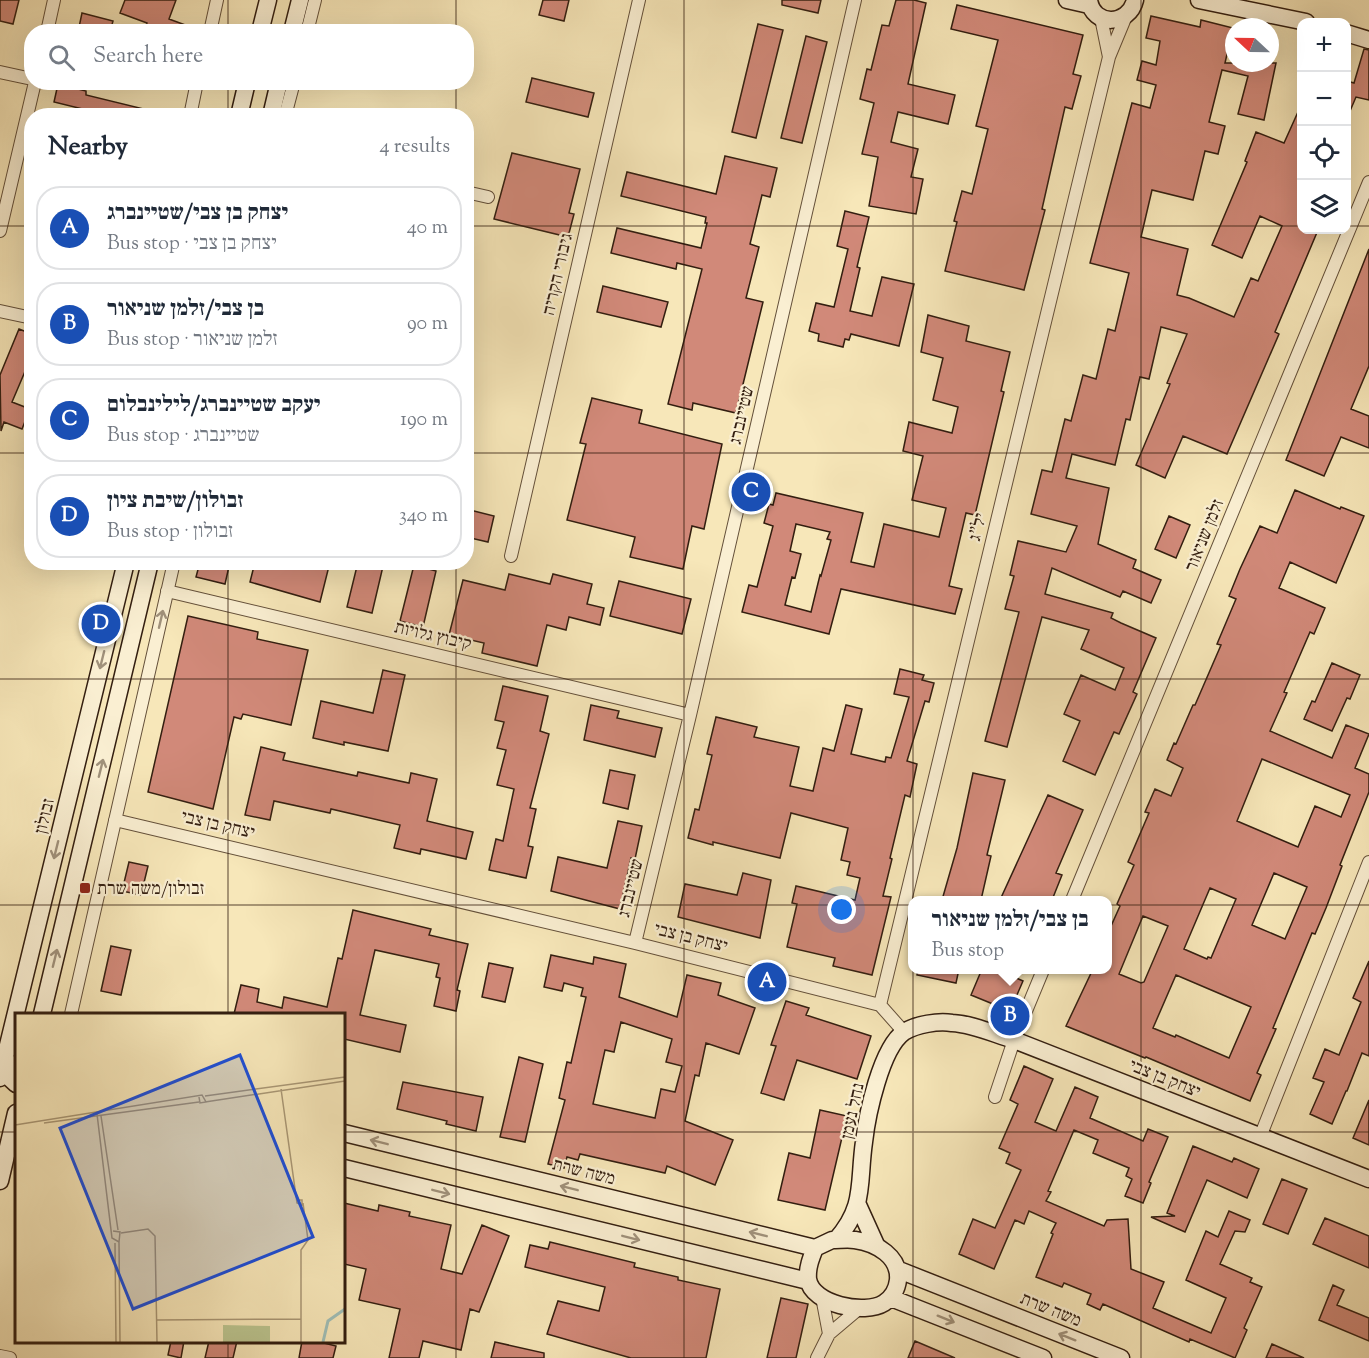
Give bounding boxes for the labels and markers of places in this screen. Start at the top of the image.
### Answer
pin: C [732,470,771,514]
pin: D [82,602,120,646]
place label: זבולון/משה שרת [97,877,204,903]
marker: זבולון/משה שרת [78,881,92,895]
pin: A [748,960,786,1004]
pin: B [990,994,1030,1038]

